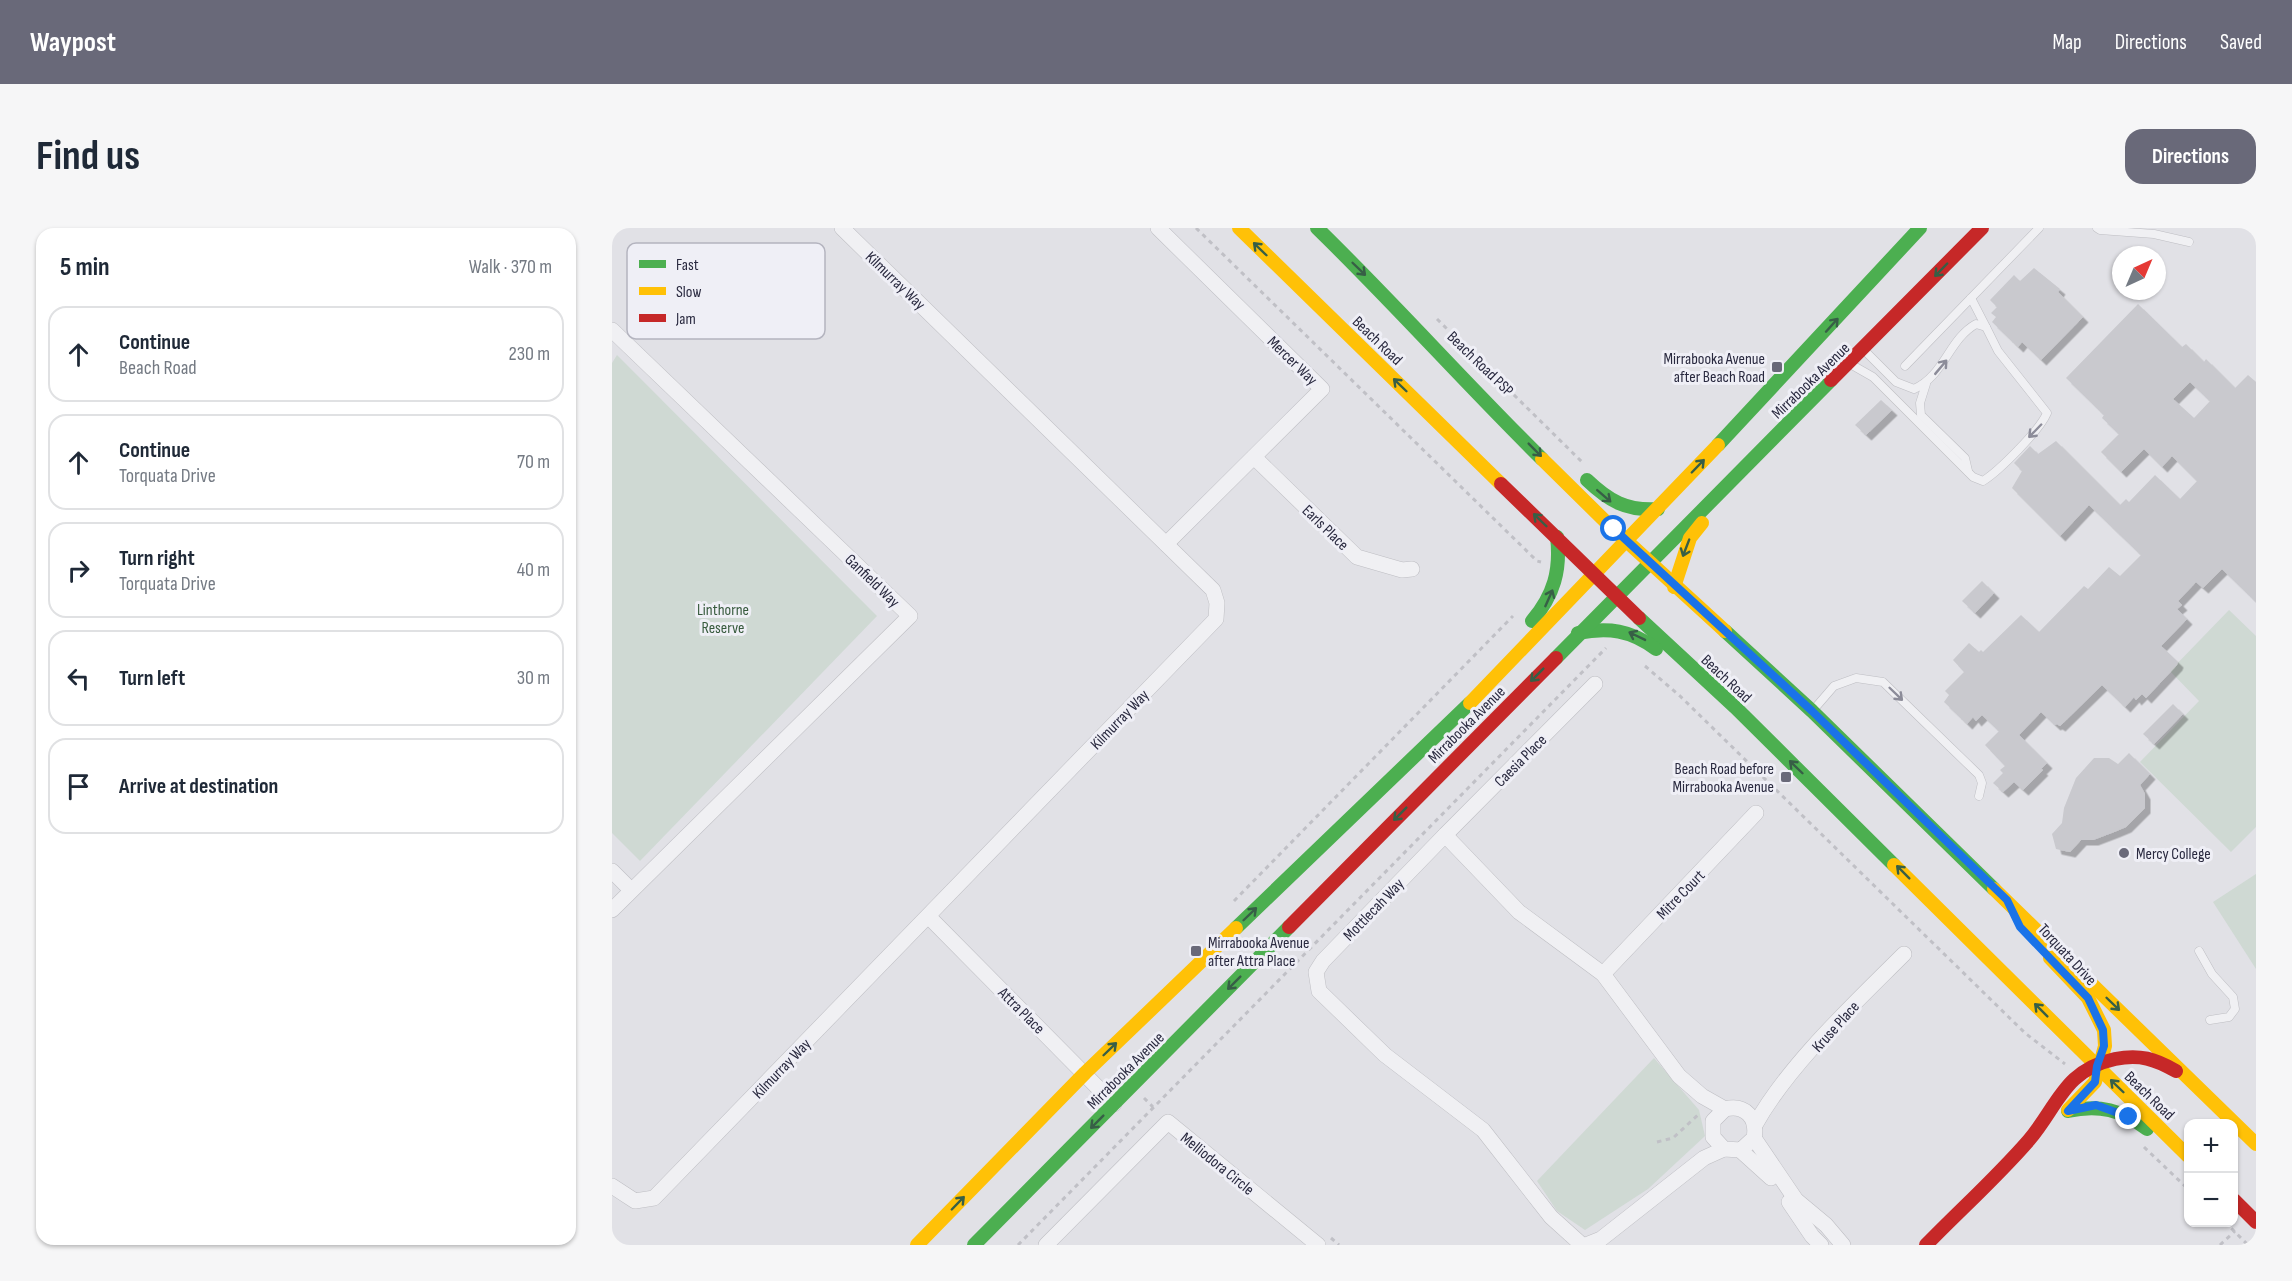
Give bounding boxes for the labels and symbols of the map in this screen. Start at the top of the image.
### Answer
one-way arrow [1253,242,1268,256]
legend [627,243,825,339]
north arrow [2112,246,2166,300]
street label: Kilmurray Way [861,248,929,314]
text: Fast [676,256,699,275]
one-way arrow [1351,262,1366,276]
one-way arrow [1935,262,1949,277]
text: Slow [676,283,701,302]
text: Jam [675,310,696,329]
street label: Beach Road [1348,313,1406,370]
one-way arrow [1825,317,1839,332]
street label: Beach Road PSP [1443,328,1517,401]
street label: Mercer Way [1263,333,1321,390]
street label: Mirrabooka Avenue [1768,339,1854,423]
place label: Mirrabooka Avenue after Beach Road [1664,350,1765,387]
one-way arrow [1934,359,1947,375]
marker: Mirrabooka Avenue after Beach Road [1770,360,1784,374]
one-way arrow [1393,377,1408,392]
one-way arrow [2028,423,2043,438]
one-way arrow [1527,443,1542,458]
one-way arrow [1691,459,1706,474]
one-way arrow [1596,490,1612,503]
street label: Earls Place [1298,501,1352,555]
one-way arrow [1533,513,1548,528]
route start [1600,515,1626,541]
one-way arrow [1680,538,1691,556]
street label: Ganfield Way [841,550,903,612]
one-way arrow [1544,589,1555,607]
park label: Linthorne Reserve [697,601,749,638]
one-way arrow [1628,630,1646,642]
street label: Beach Road [1697,651,1755,707]
one-way arrow [1530,668,1544,683]
street label: Mirrabooka Avenue [1424,682,1510,768]
street label: Kilmurray Way [1087,686,1153,754]
one-way arrow [1889,687,1904,702]
street label: Caesia Place [1491,731,1551,791]
place label: Beach Road before Mirrabooka Avenue [1673,760,1774,797]
one-way arrow [1789,760,1804,774]
marker: Beach Road before Mirrabooka Avenue [1779,770,1793,784]
one-way arrow [1393,807,1408,822]
place label: Mercy College [2136,845,2211,864]
marker: Mercy College [2117,846,2131,860]
one-way arrow [1895,865,1910,880]
street label: Mitre Court [1653,866,1709,924]
street label: Mottlecah Way [1340,875,1408,945]
one-way arrow [1243,907,1258,921]
street label: Torquata Drive [2034,920,2100,990]
place label: Mirrabooka Avenue after Attra Place [1208,934,1309,971]
marker: Mirrabooka Avenue after Attra Place [1189,944,1203,958]
one-way arrow [1227,976,1241,991]
street label: Attra Place [993,983,1048,1038]
one-way arrow [2105,997,2120,1012]
street label: Kruse Place [1808,998,1864,1056]
one-way arrow [2033,1003,2048,1018]
street label: Mirrabooka Avenue [1083,1028,1169,1114]
street label: Kilmurray Way [749,1035,815,1103]
one-way arrow [1102,1043,1117,1057]
street label: Beach Road [2120,1068,2178,1125]
one-way arrow [2109,1078,2124,1093]
route end [2115,1103,2141,1129]
one-way arrow [1090,1114,1105,1129]
street label: Melliodora Circle [1176,1129,1258,1200]
one-way arrow [951,1196,966,1211]

